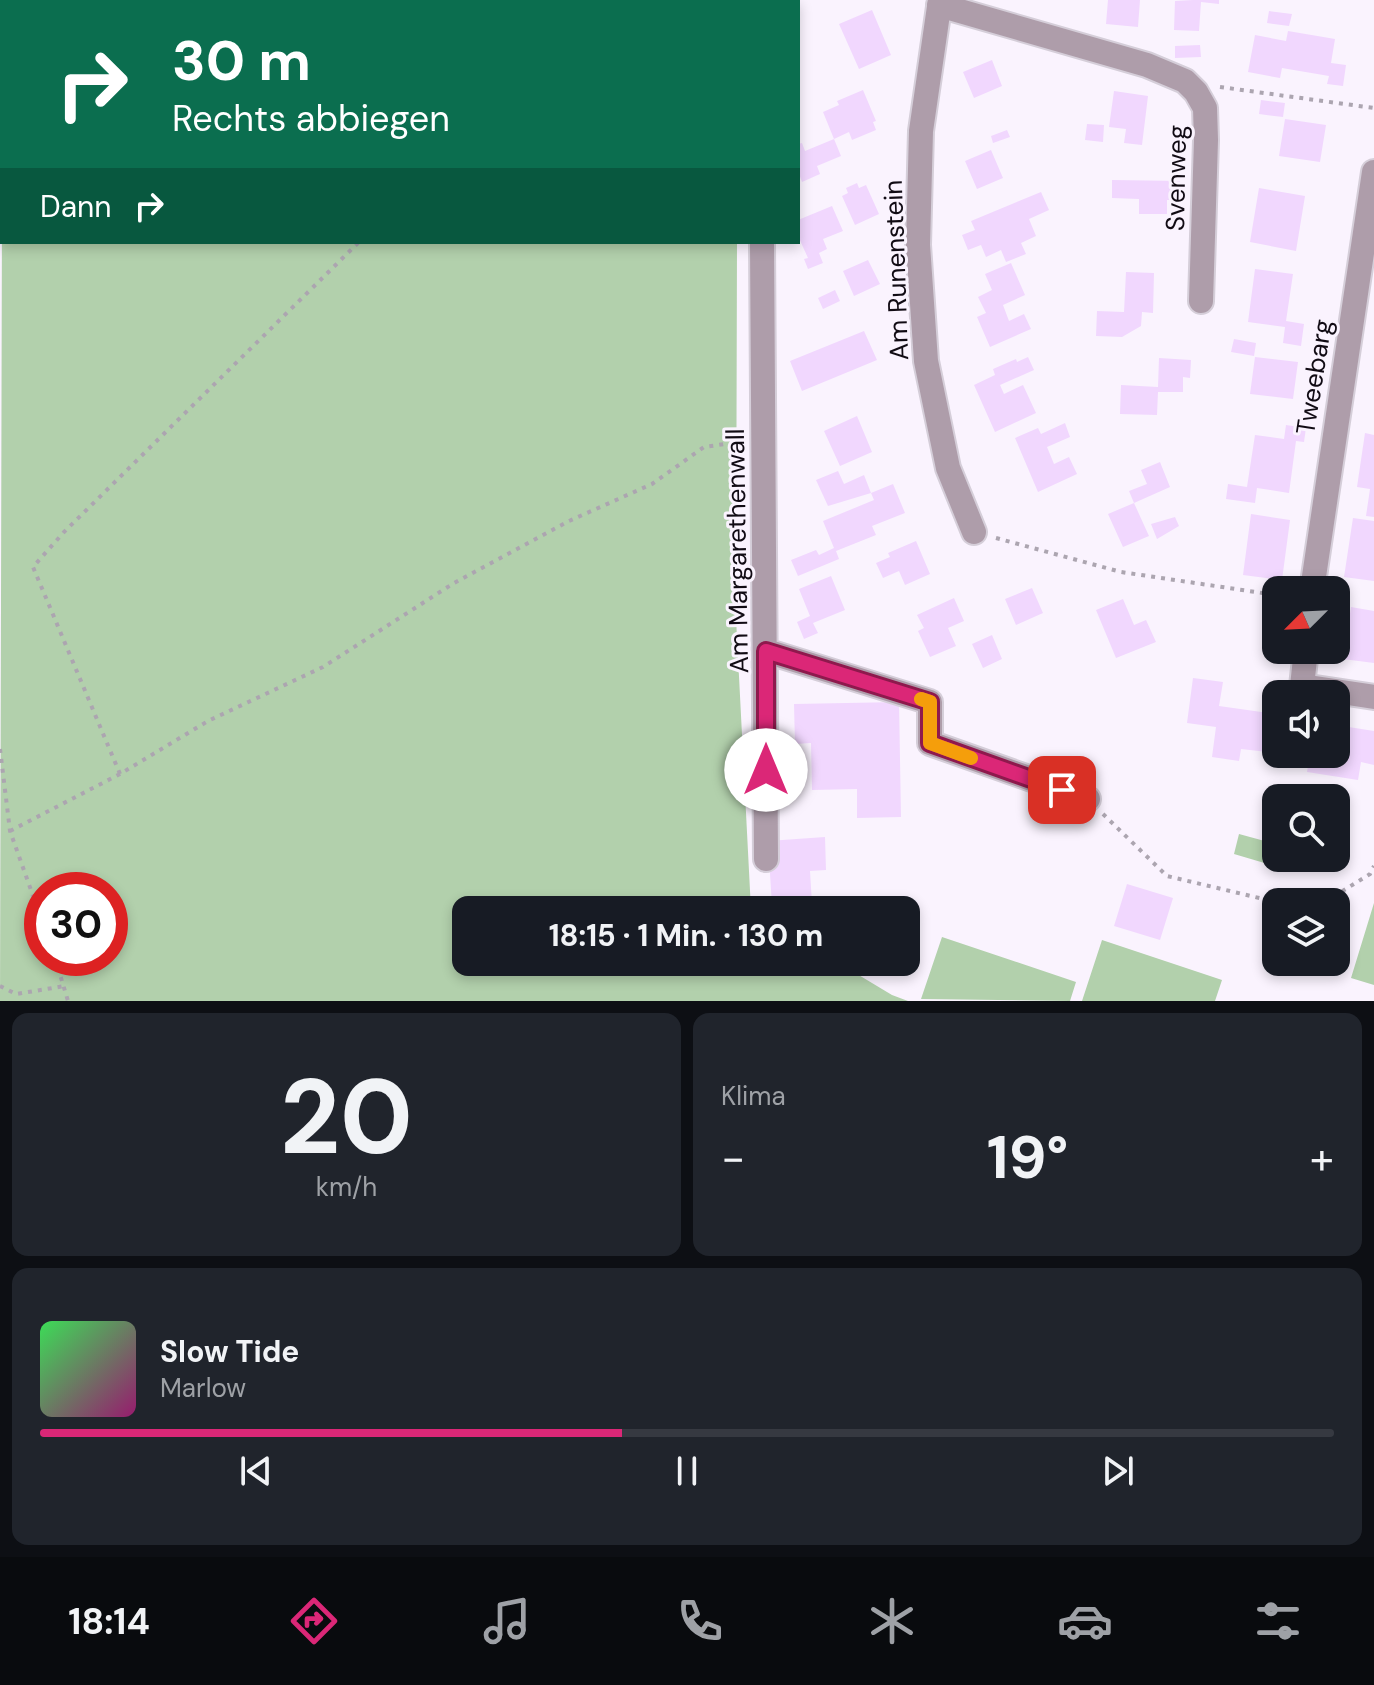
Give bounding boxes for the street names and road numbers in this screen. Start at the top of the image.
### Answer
street label: Svenweg [1158,125,1194,231]
street label: Am Runenstein [876,179,916,361]
street label: Tweebarg [1288,317,1340,437]
street label: Am Margarethenwall [718,428,756,674]

